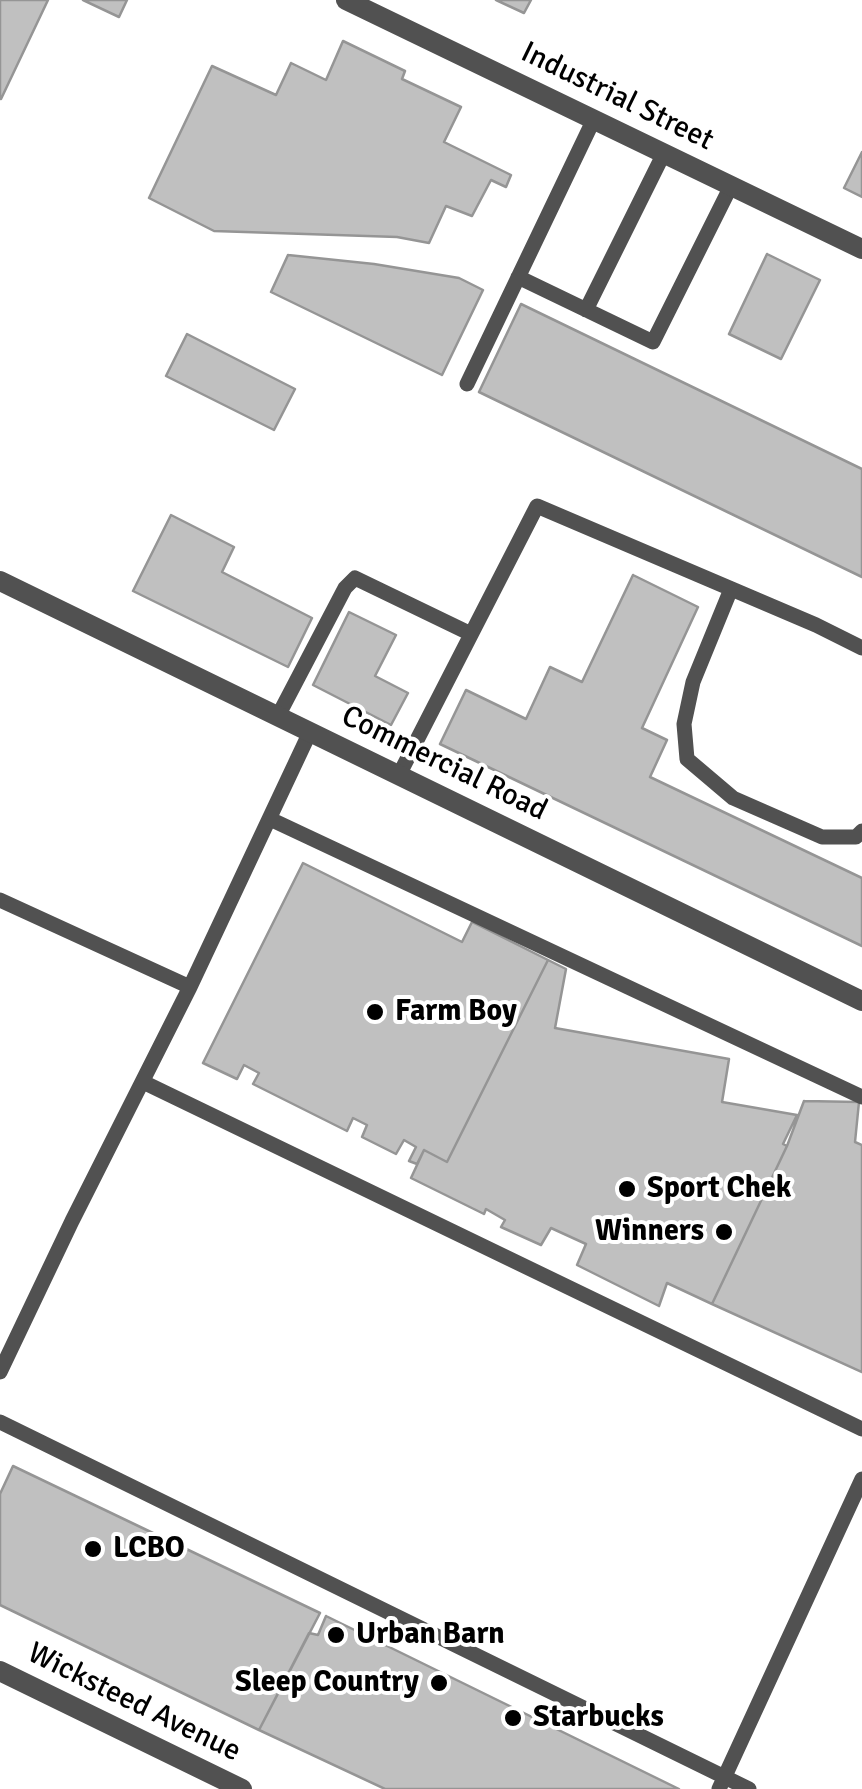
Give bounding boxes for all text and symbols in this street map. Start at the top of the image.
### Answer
street label: Industrial Street [515,35,719,159]
street label: Commercial Road [335,699,553,829]
place label: Farm Boy [395,994,517,1030]
marker: Farm Boy [364,1001,386,1023]
place label: Sport Chek [647,1171,792,1207]
marker: Sport Chek [616,1178,638,1200]
place label: Winners [595,1214,704,1250]
marker: Winners [713,1221,735,1243]
place label: LCBO [113,1531,185,1567]
marker: LCBO [82,1538,104,1560]
place label: Urban Barn [356,1617,505,1653]
marker: Urban Barn [325,1624,347,1646]
street label: Wicksteed Avenue [22,1636,246,1770]
place label: Sleep Country [235,1665,419,1701]
marker: Sleep Country [428,1672,450,1694]
place label: Starbucks [533,1700,664,1736]
marker: Starbucks [502,1707,524,1729]

